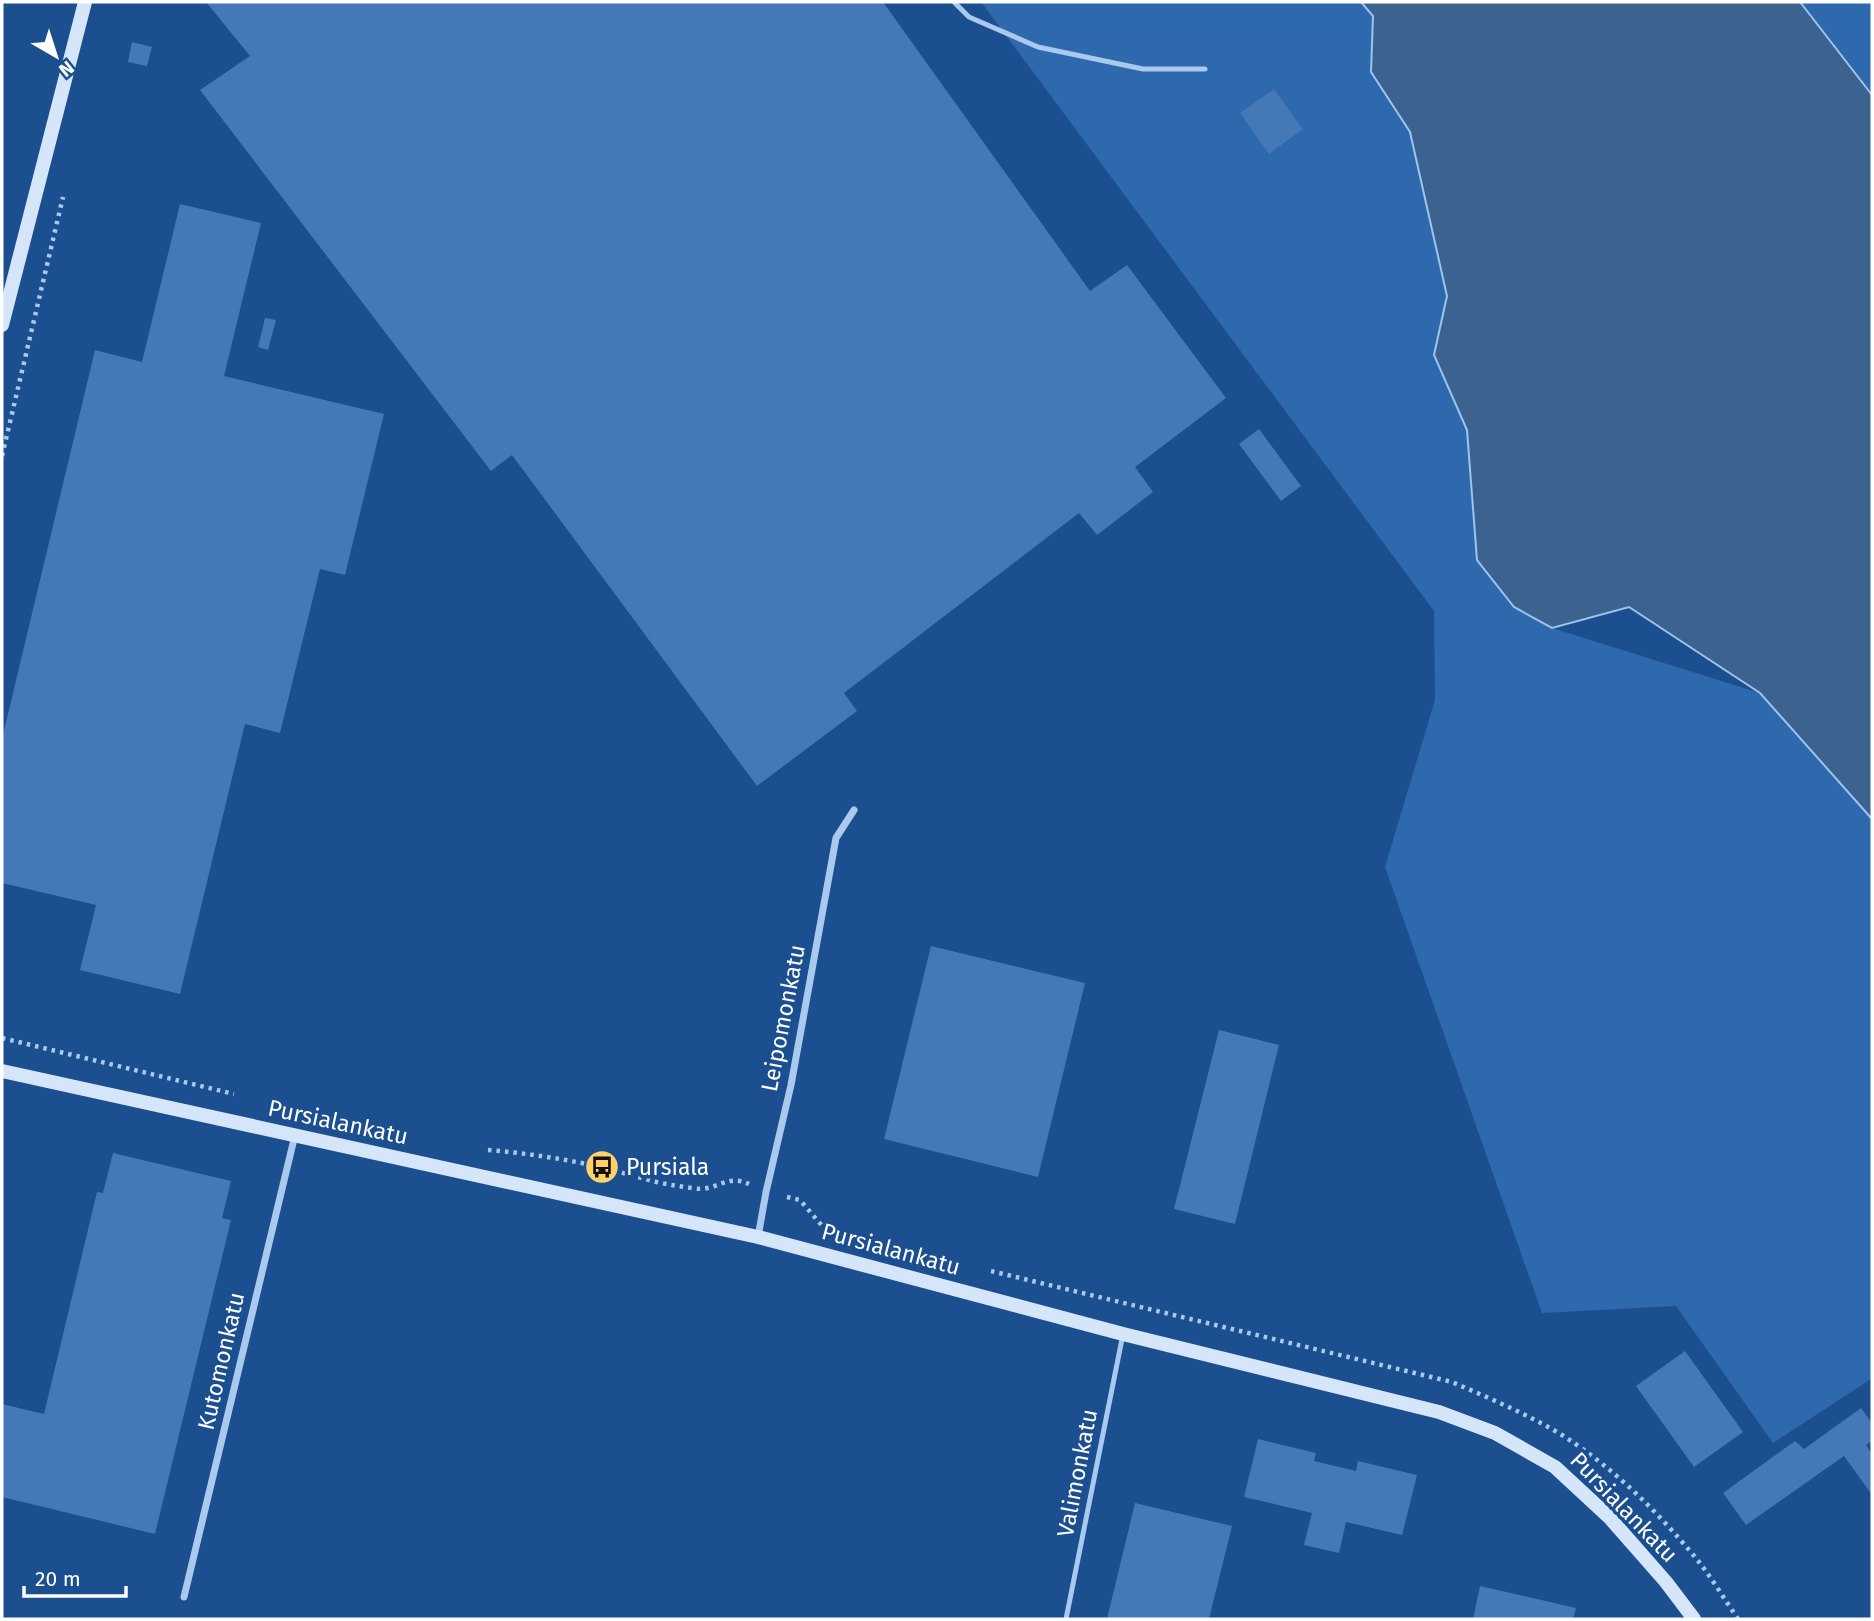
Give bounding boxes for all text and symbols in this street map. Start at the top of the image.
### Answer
north arrow [21,21,91,91]
text: N [54,56,79,82]
street label: Leipomonkatu [755,942,811,1094]
street label: Pursialankatu [265,1094,411,1150]
bus stop icon: Pursiala [583,1148,621,1186]
place label: Pursiala [626,1153,709,1181]
street label: Pursialankatu [819,1217,963,1281]
street label: Kutomonkatu [192,1289,250,1433]
street label: Valimonkatu [1051,1407,1103,1539]
street label: Pursialankatu [1564,1446,1684,1568]
scale bar [24,1554,126,1598]
text: 20 m [35,1566,81,1592]

